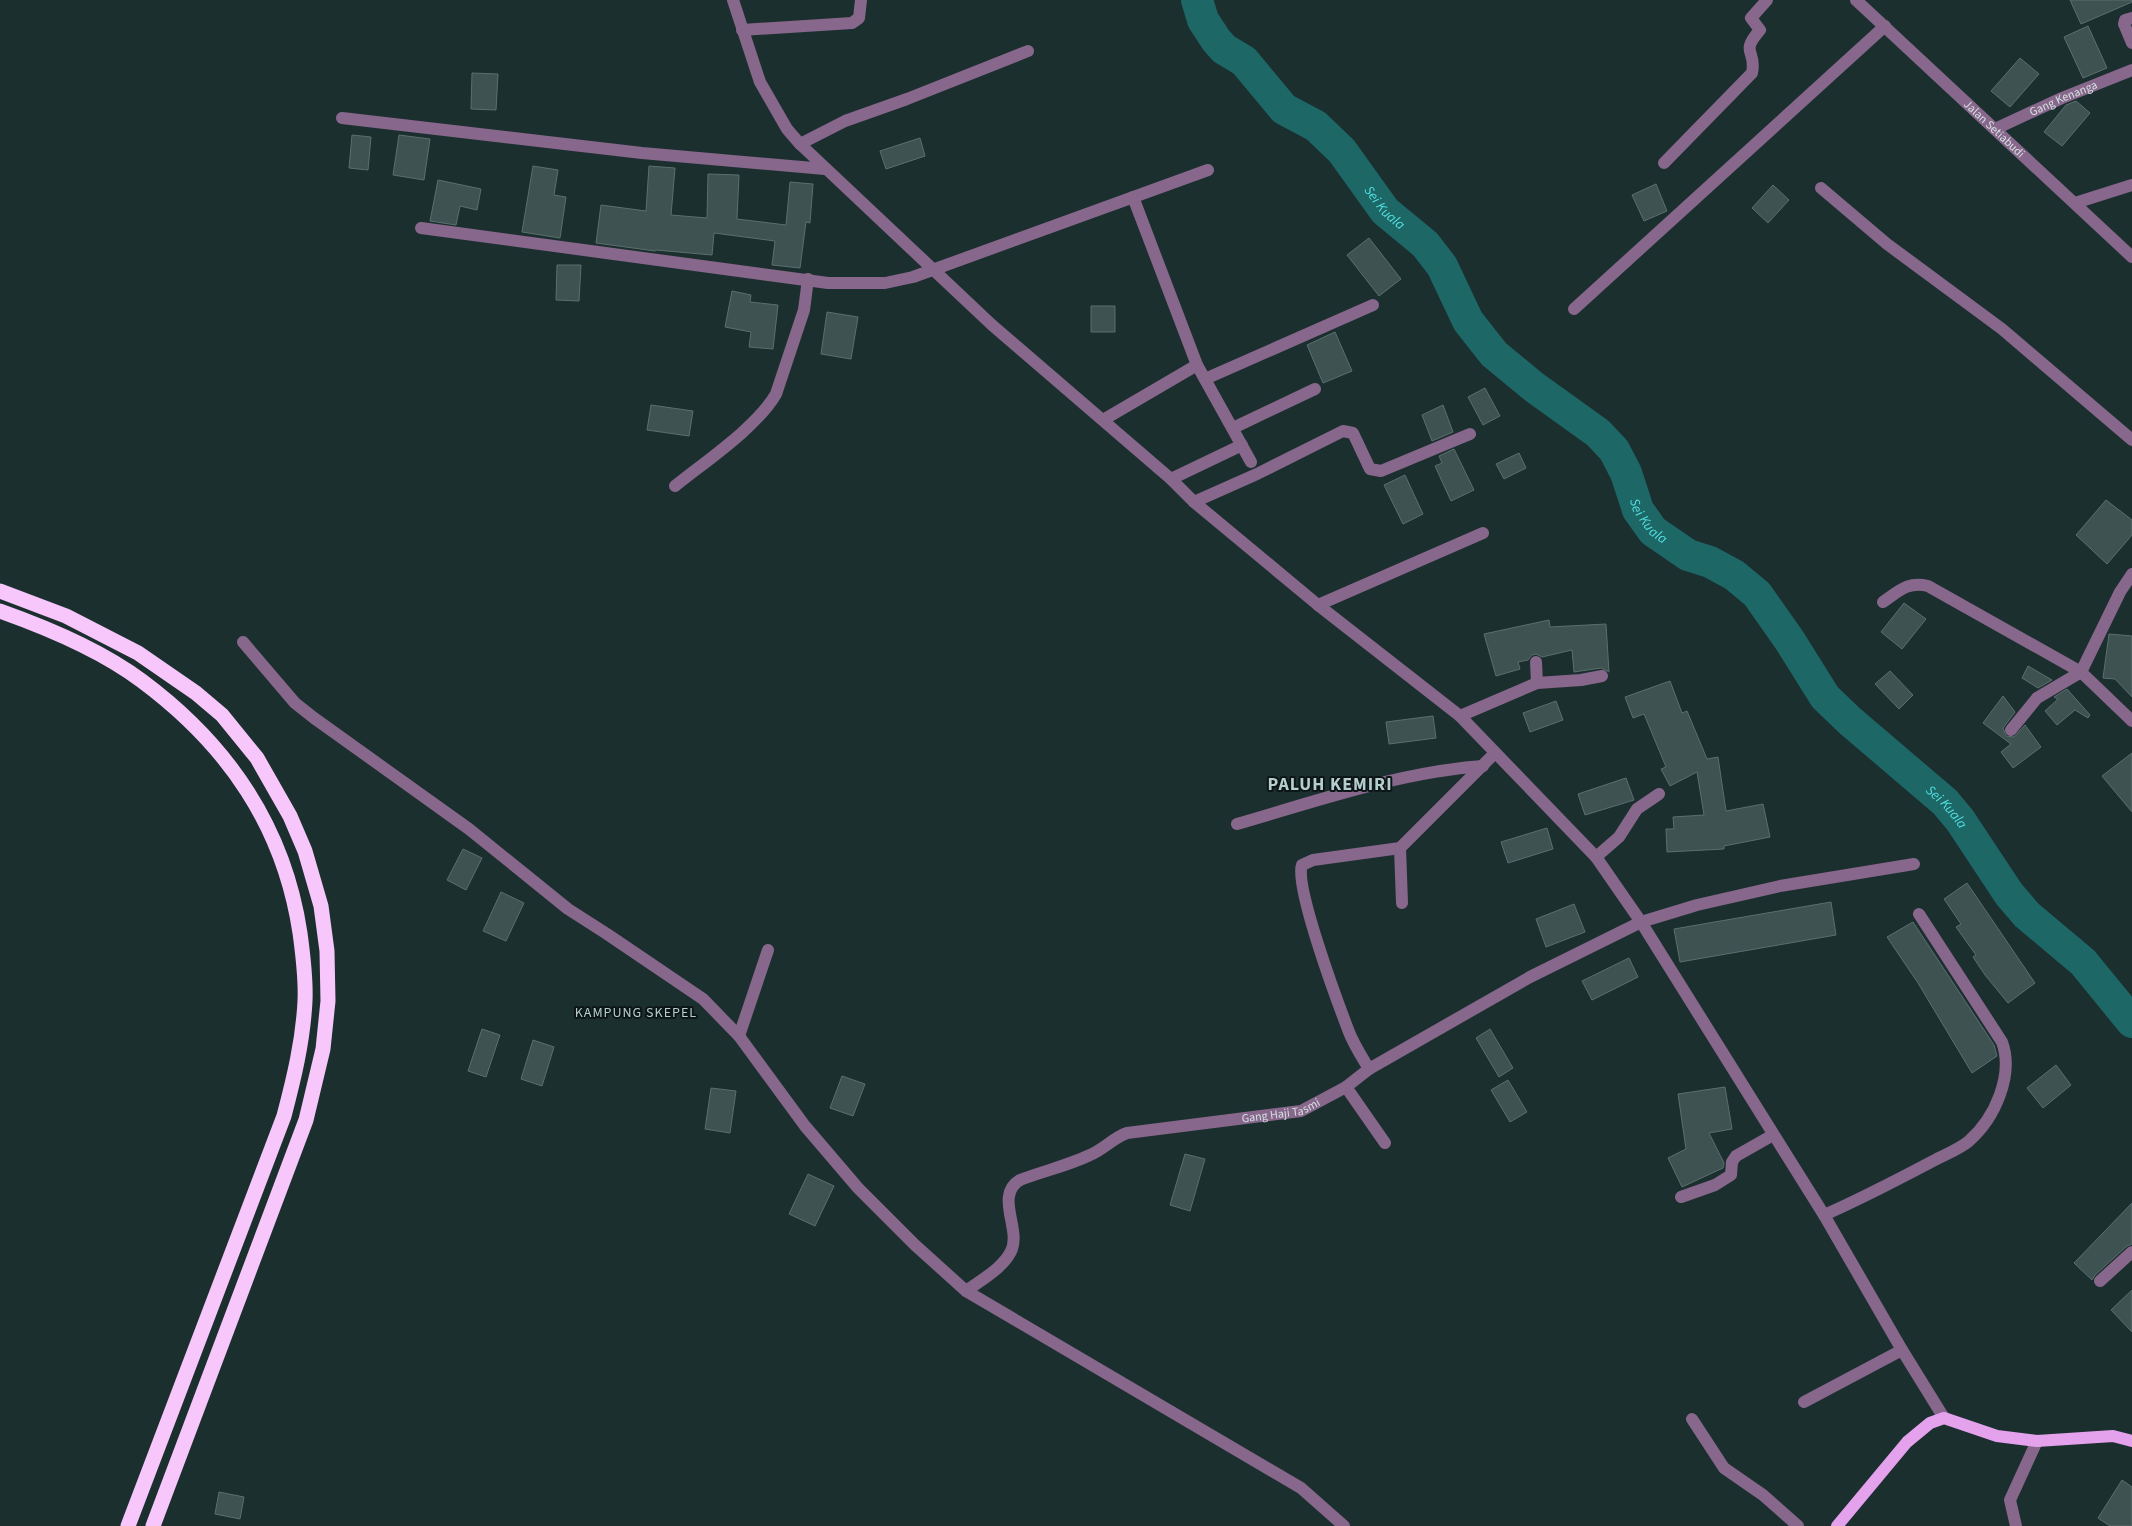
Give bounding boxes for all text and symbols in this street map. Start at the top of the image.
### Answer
street label: Gang Kenanga [2027,77,2100,121]
street label: Jalan Setiabudi [1960,96,2028,162]
water label: Sei Kuala [1359,182,1410,235]
water label: Sei Kuala [1624,496,1672,549]
district label: PALUH KEMIRI [1267,772,1393,797]
water label: Sei Kuala [1921,781,1972,833]
district label: KAMPUNG SKEPEL [575,1003,697,1023]
street label: Gang Haji Tasmi [1241,1094,1323,1127]

